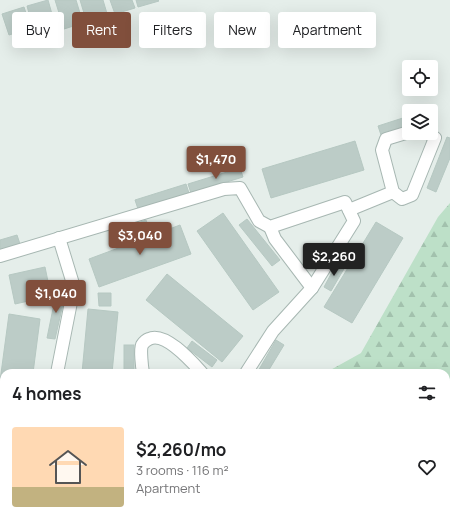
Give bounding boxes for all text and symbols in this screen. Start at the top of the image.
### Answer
chip: Buy [12,12,64,48]
chip: Rent [72,12,131,48]
chip: Filters [139,12,206,48]
chip: New [214,12,270,48]
chip: Apartment [278,12,376,48]
map controls [402,60,438,140]
button: locate [402,60,438,96]
button: layers [402,104,438,140]
pin: $1,470 [183,146,249,180]
text: $1,470 [196,150,236,168]
pin: $3,040 [107,222,173,256]
text: $3,040 [118,226,162,244]
pin: $2,260 [301,243,367,277]
text: $2,260 [312,247,356,265]
pin: $1,040 [23,280,89,314]
text: $1,040 [35,284,77,302]
text: 4 homes [12,382,81,405]
icon: filters [416,382,438,404]
text: $2,260/mo [136,438,226,461]
icon: home [44,443,92,491]
icon: heart [416,456,438,478]
text: 3 rooms · 116 m² [136,461,229,479]
text: Apartment [136,479,200,497]

